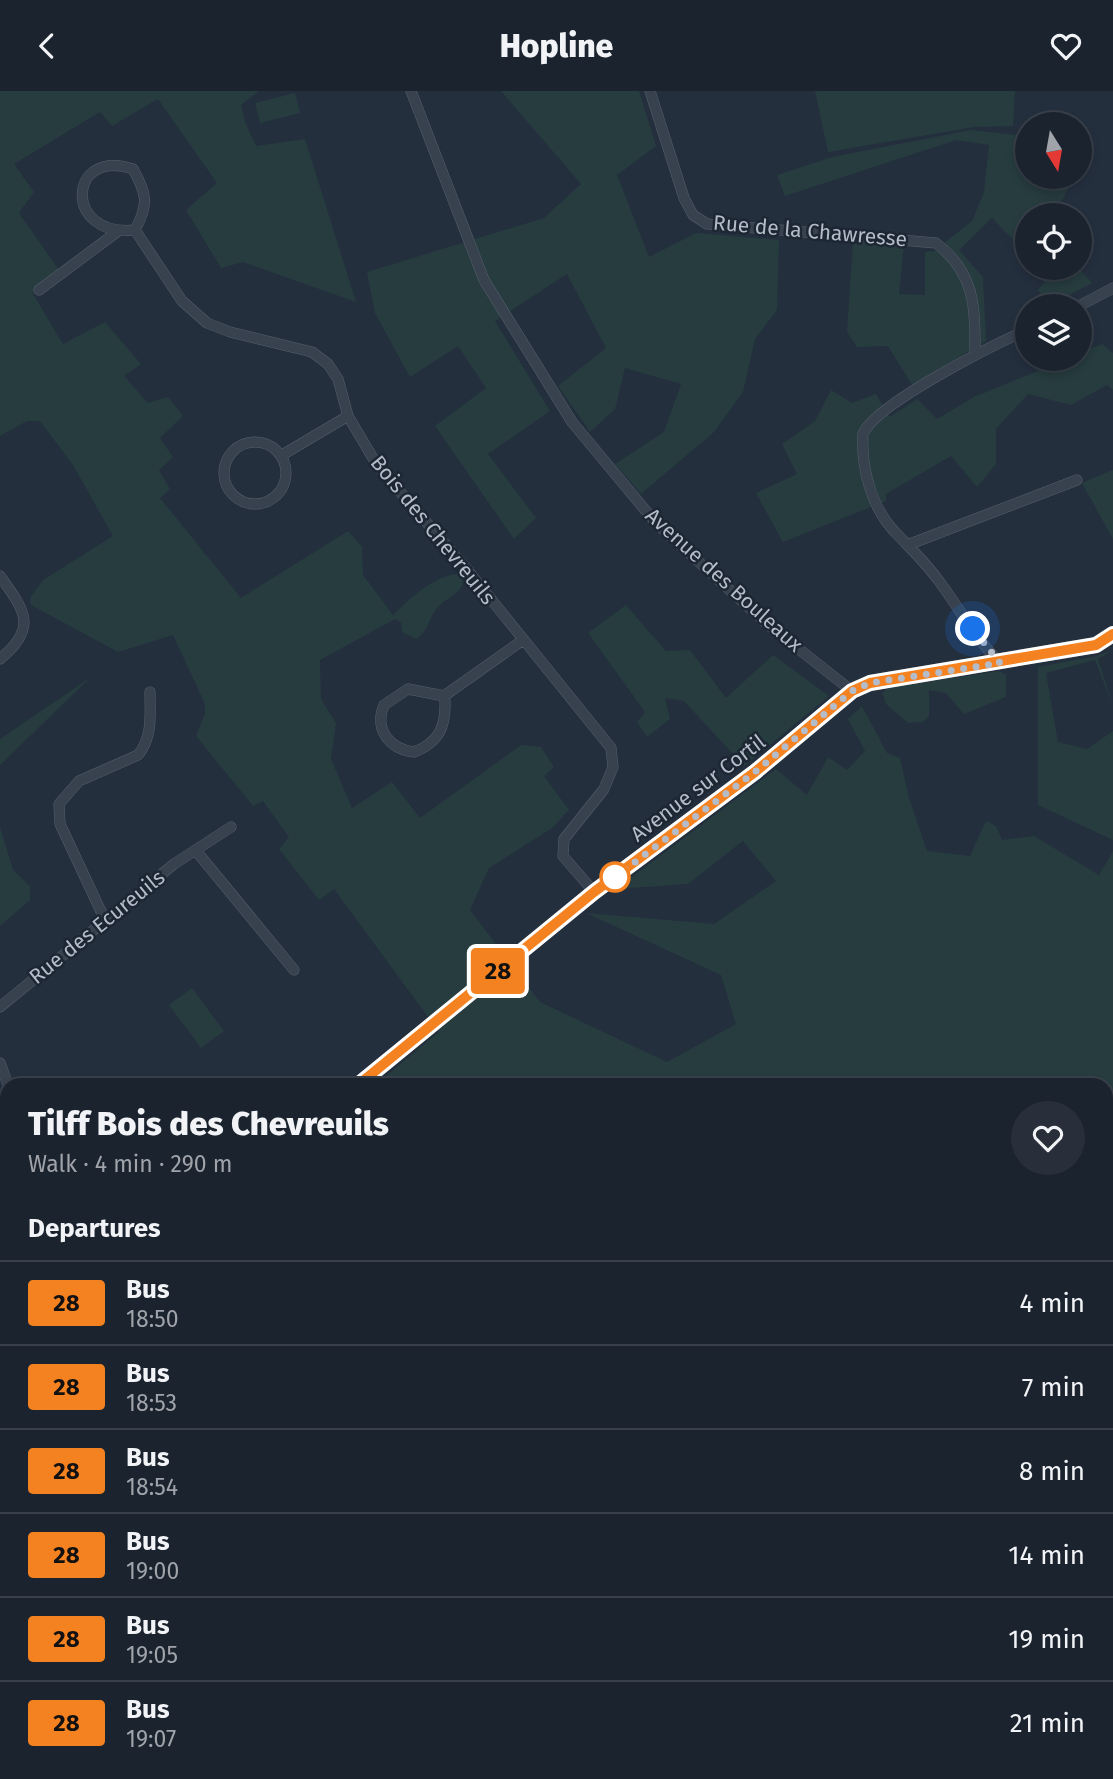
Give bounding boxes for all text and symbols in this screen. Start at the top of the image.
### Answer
icon: back [28,27,66,65]
text: Hopline [500,27,613,65]
icon: heart [1047,27,1085,65]
north arrow [1015,112,1092,189]
map controls [1015,112,1092,371]
button: locate [1015,203,1092,280]
street label: Rue de la Chawresse [712,210,908,252]
button: layers [1015,294,1092,371]
street label: Bois des Chevreuils [365,450,501,610]
street label: Avenue des Bouleaux [640,502,809,658]
your location [955,611,990,646]
street label: Avenue sur Cortil [625,729,771,847]
unlabelled marker [600,862,630,892]
street label: Rue des Ecureuils [24,864,170,990]
line badge: 28 [466,948,530,994]
text: 28 [485,957,511,985]
button: heart [1011,1101,1085,1175]
text: Tilff Bois des Chevreuils [28,1104,389,1144]
text: Walk · 4 min · 290 m [28,1150,232,1178]
text: Departures [28,1213,161,1244]
text: Bus [126,1274,169,1305]
text: 4 min [1019,1288,1085,1319]
text: 28 [53,1289,80,1317]
text: 18:50 [126,1305,179,1333]
text: Bus [126,1358,169,1389]
text: 7 min [1022,1372,1085,1403]
text: 28 [53,1373,80,1401]
text: 18:53 [126,1389,177,1417]
text: Bus [126,1442,169,1473]
text: 8 min [1019,1456,1085,1487]
text: 28 [53,1457,80,1485]
text: 18:54 [126,1473,178,1501]
text: Bus [126,1526,169,1557]
text: 14 min [1008,1540,1085,1571]
text: 28 [53,1541,80,1569]
text: 19:00 [126,1557,179,1585]
text: Bus [126,1610,169,1641]
text: 19 min [1008,1624,1085,1655]
text: 28 [53,1625,80,1653]
text: 19:05 [126,1641,178,1669]
text: Bus [126,1694,169,1725]
text: 21 min [1010,1708,1085,1739]
text: 28 [53,1709,80,1737]
text: 19:07 [126,1725,176,1753]

